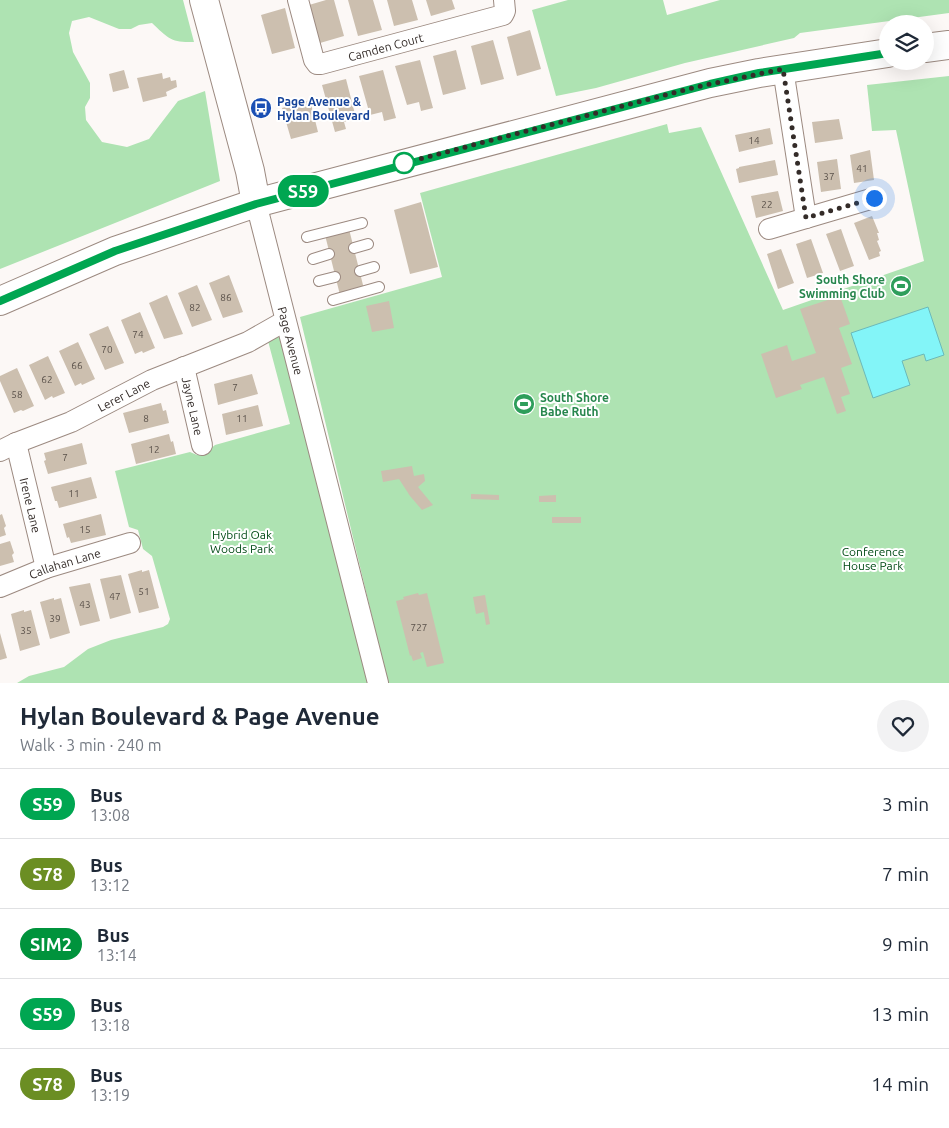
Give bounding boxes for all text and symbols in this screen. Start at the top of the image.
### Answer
map controls [879,15,934,70]
button: layers [879,15,934,70]
street label: Camden Court [346,30,425,63]
place label: Page Avenue & Hylan Boulevard [277,95,370,122]
bus stop icon: Page Avenue & Hylan Boulevard [249,96,273,120]
house number: 14 [748,135,760,146]
unlabelled marker [393,152,415,174]
house number: 41 [856,163,868,174]
house number: 37 [823,171,835,182]
line badge: S59 [274,175,332,207]
text: S59 [288,181,318,201]
your location [862,186,887,211]
house number: 22 [761,199,773,210]
place label: South Shore Swimming Club [799,273,885,300]
sports icon: South Shore Swimming Club [889,274,913,298]
house number: 86 [220,292,232,303]
house number: 82 [189,302,201,313]
street label: Page Avenue [276,305,306,376]
house number: 74 [132,329,144,340]
house number: 70 [101,344,113,355]
house number: 66 [71,360,83,371]
house number: 62 [41,374,53,385]
street label: Jayne Lane [180,375,206,437]
street label: Lerer Lane [95,376,152,414]
house number: 7 [232,382,238,393]
house number: 58 [11,389,23,400]
place label: South Shore Babe Ruth [540,391,609,418]
sports icon: South Shore Babe Ruth [512,392,536,416]
house number: 8 [143,413,149,424]
house number: 11 [236,413,248,424]
house number: 12 [148,444,160,455]
house number: 7 [62,452,68,463]
street label: Irene Lane [18,476,44,534]
house number: 11 [68,488,80,499]
house number: 15 [79,524,91,535]
park label: Hybrid Oak Woods Park [210,528,274,555]
park label: Conference House Park [842,545,904,572]
street label: Callahan Lane [27,546,102,581]
house number: 51 [138,586,150,597]
house number: 47 [109,591,121,602]
house number: 43 [79,599,91,610]
house number: 39 [49,613,61,624]
house number: 727 [411,622,427,633]
house number: 35 [20,625,32,636]
button: heart [877,700,929,752]
text: Hylan Boulevard & Page Avenue [20,703,380,730]
text: Walk · 3 min · 240 m [20,736,162,754]
text: Bus [90,784,123,806]
text: 3 min [882,793,929,815]
text: S59 [32,794,63,814]
text: 13:08 [90,806,130,824]
text: Bus [90,854,123,876]
text: 7 min [882,863,929,885]
text: S78 [32,864,63,884]
text: 13:12 [90,876,130,894]
text: Bus [97,924,130,946]
text: 9 min [882,933,929,955]
text: SIM2 [30,934,72,954]
text: 13:14 [97,946,137,964]
text: Bus [90,994,123,1016]
text: 13 min [871,1003,929,1025]
text: S59 [32,1004,63,1024]
text: 13:18 [90,1016,130,1034]
text: Bus [90,1064,123,1086]
text: 14 min [871,1073,929,1095]
text: S78 [32,1074,63,1094]
text: 13:19 [90,1086,130,1104]

